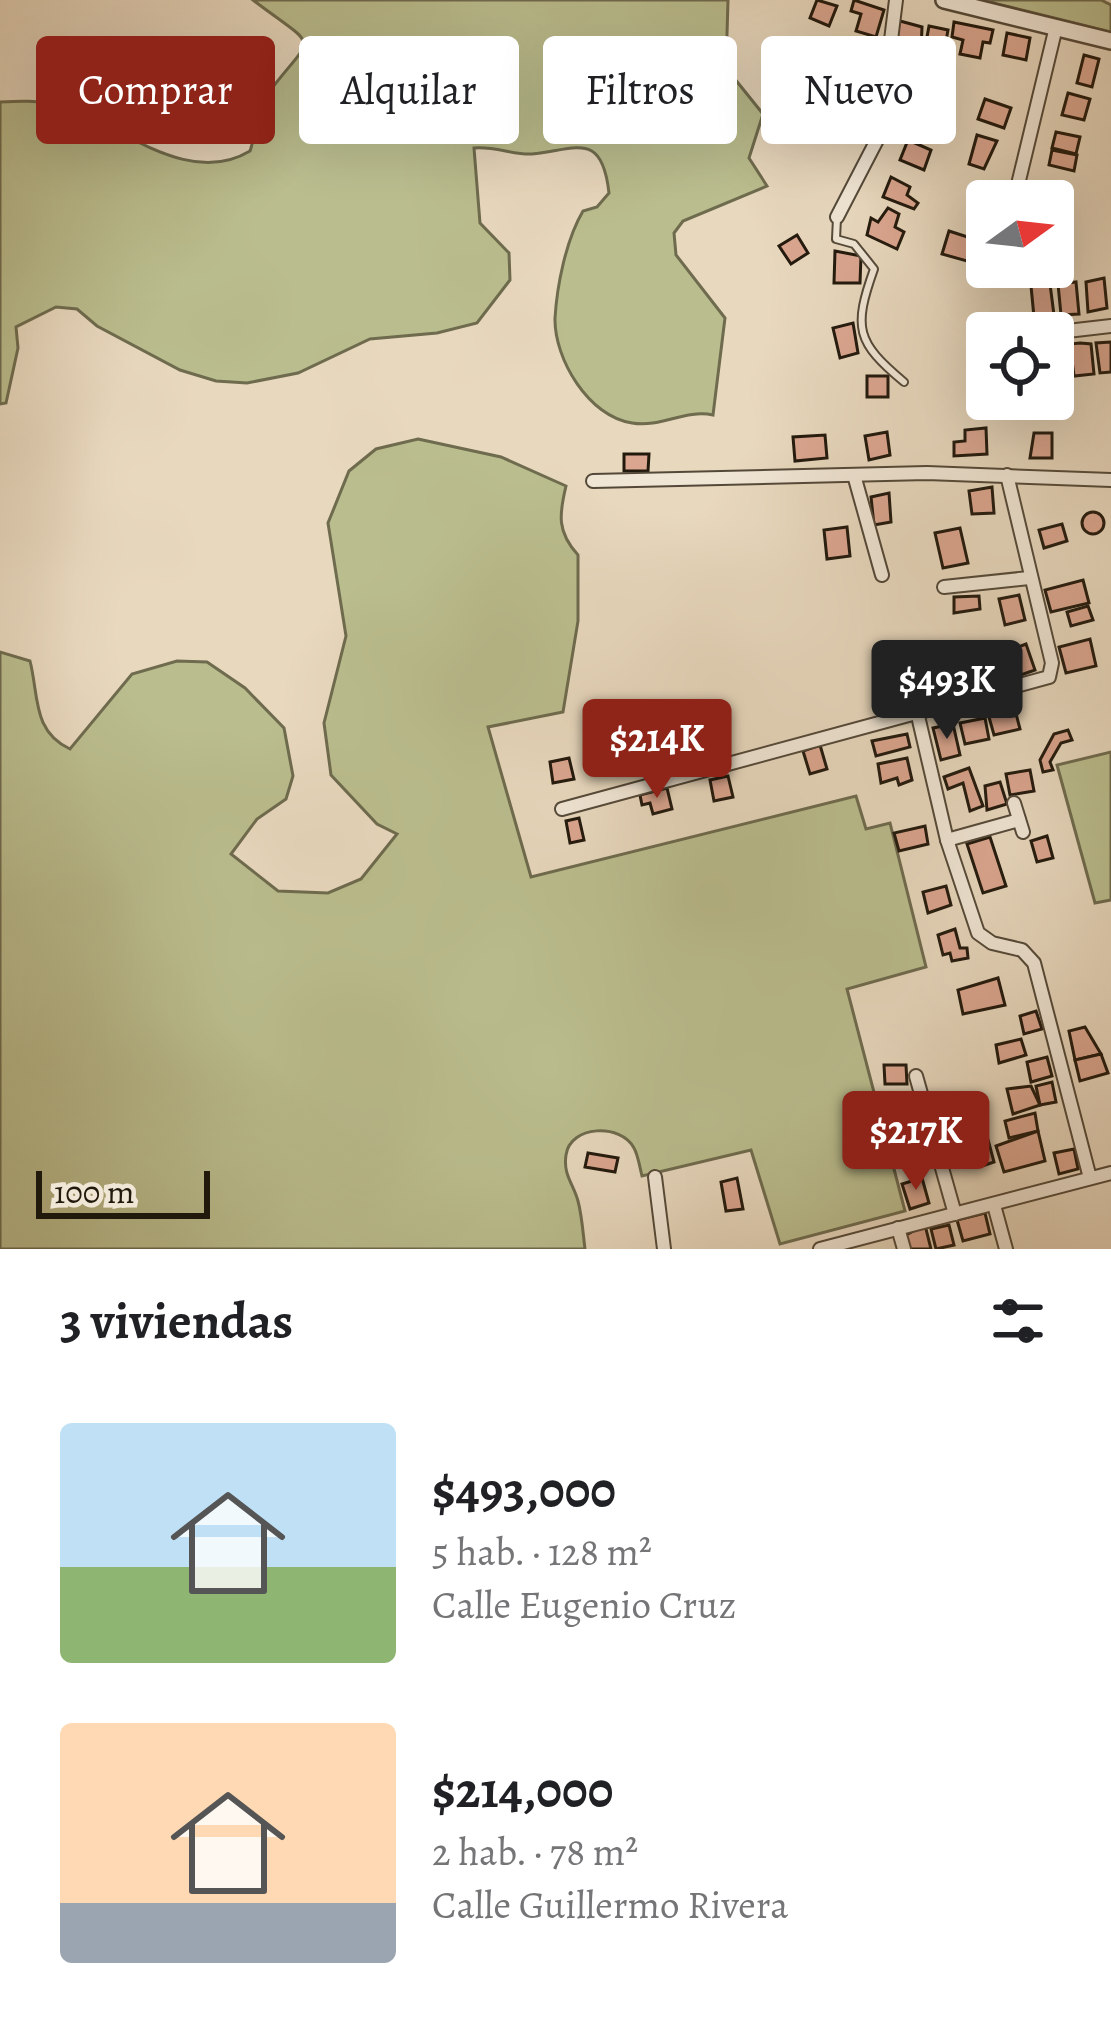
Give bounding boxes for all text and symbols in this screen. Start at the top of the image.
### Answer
chip: Comprar [36,36,275,144]
chip: Alquilar [299,36,519,144]
chip: Filtros [543,36,737,144]
chip: Nuevo [761,36,956,144]
north arrow [966,180,1074,288]
map controls [966,180,1074,420]
button: locate [966,312,1074,420]
pin: $493K [863,640,1031,742]
text: $493K [899,652,995,705]
pin: $214K [573,699,741,801]
text: $214K [610,711,704,764]
pin: $217K [832,1091,1000,1193]
text: $217K [869,1103,963,1156]
scale bar [36,1165,210,1218]
text: 100 m [54,1169,134,1214]
text: 3 viviendas [60,1286,293,1356]
icon: filters [985,1288,1051,1354]
text: $493,000 [432,1455,616,1525]
icon: home [156,1471,300,1615]
text: 5 hab. · 128 m² [432,1525,652,1578]
text: Calle Eugenio Cruz [432,1578,736,1631]
text: $214,000 [432,1755,613,1825]
icon: home [156,1771,300,1915]
text: 2 hab. · 78 m² [432,1825,638,1878]
text: Calle Guillermo Rivera [432,1878,789,1931]

